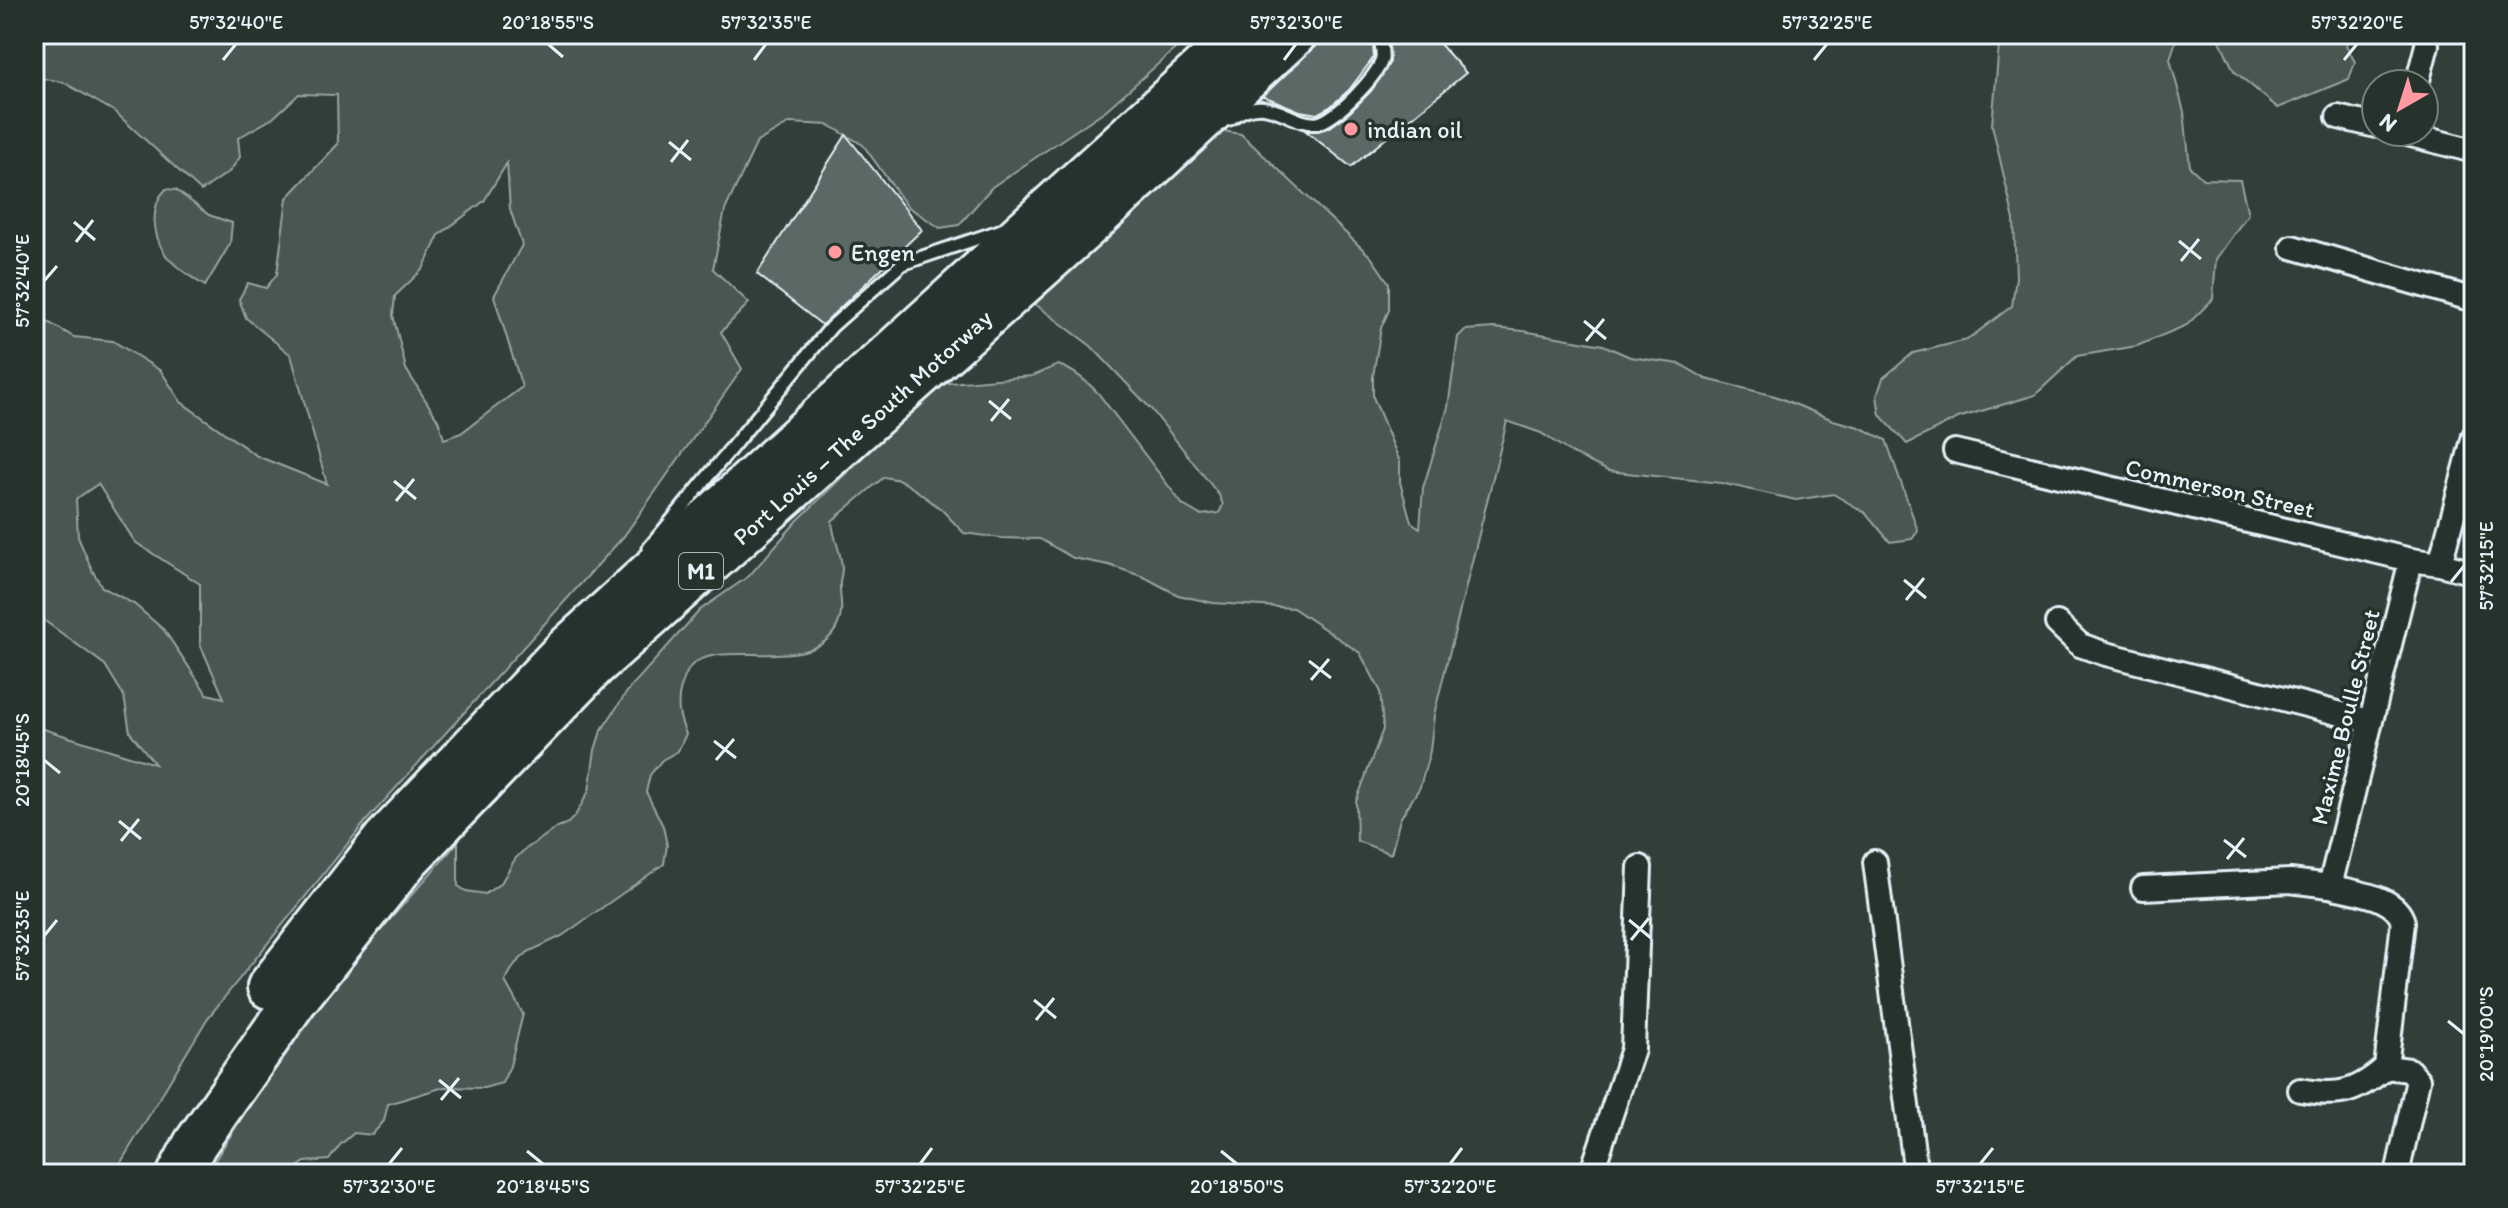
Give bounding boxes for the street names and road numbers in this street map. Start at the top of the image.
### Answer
street label: Port Louis – The South Motorway [726,303,998,551]
street label: Commerson Street [2123,452,2317,524]
road number: M1 [679,553,723,589]
street label: Maxime Boulle Street [2304,606,2386,828]

